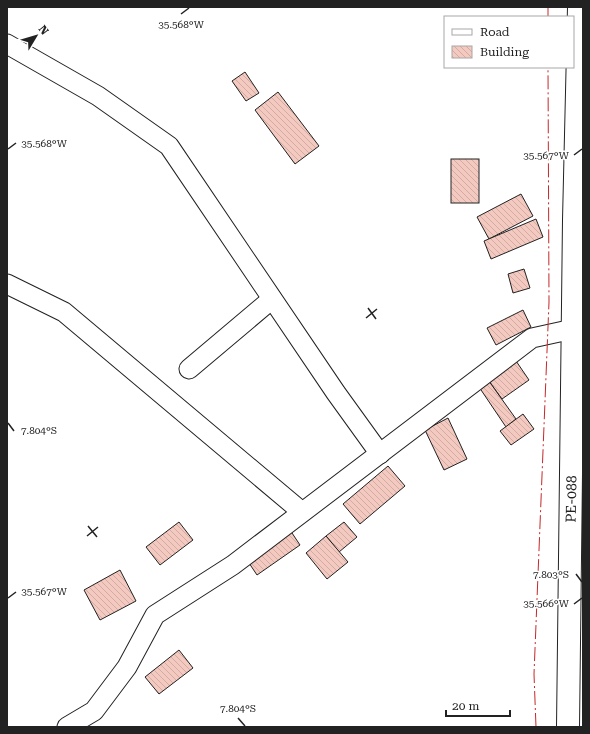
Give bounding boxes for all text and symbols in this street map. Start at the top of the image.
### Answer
north arrow [16,16,56,56]
legend [444,16,574,68]
text: 35.568°W [158,19,205,30]
text: N [36,23,52,38]
text: Road [480,25,510,39]
text: Building [480,45,529,59]
text: 35.568°W [21,138,68,149]
text: 35.567°W [523,150,570,161]
text: 7.804°S [21,425,57,436]
street label: PE-088 [563,475,579,523]
text: 7.803°S [533,569,569,580]
text: 35.567°W [21,586,68,597]
text: 35.566°W [523,598,570,609]
scale bar [446,692,510,718]
text: 20 m [452,699,479,713]
text: 7.804°S [220,703,256,714]

